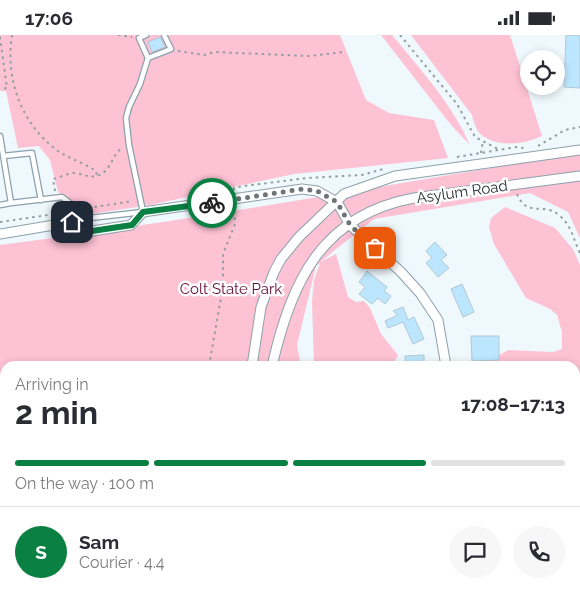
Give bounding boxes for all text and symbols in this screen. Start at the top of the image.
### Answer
text: 17:06 [25,7,73,29]
map controls [520,50,565,95]
button: locate [520,50,565,95]
street label: Asylum Road [415,177,509,207]
courier [187,178,237,228]
icon: bike [198,189,226,217]
pin [51,201,93,243]
icon: home [58,208,86,236]
pin [354,227,396,269]
icon: bag [361,234,389,262]
park label: Colt State Park [180,280,282,298]
text: Arriving in [15,375,89,394]
text: 17:08–17:13 [461,393,565,415]
text: 2 min [15,394,98,431]
text: On the way · 100 m [15,474,154,493]
button: chat [449,526,501,578]
button: phone [513,526,565,578]
text: Sam [79,531,119,553]
text: S [35,541,47,563]
text: Courier · 4.4 [79,553,164,572]

